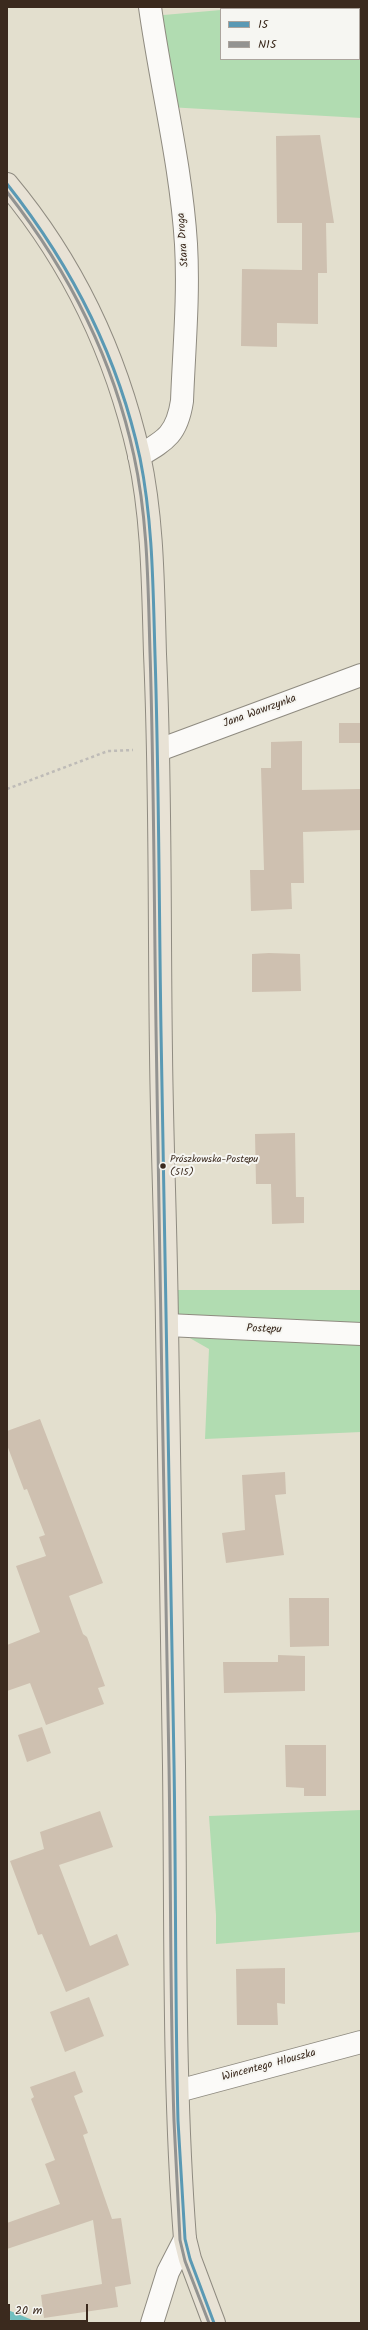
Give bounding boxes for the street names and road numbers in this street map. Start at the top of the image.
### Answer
street label: Stara Droga [176,212,192,268]
street label: Jana Wawrzynka [222,693,298,731]
street label: Postępu [246,1323,282,1337]
street label: Wincentego Hlouszka [221,2047,317,2085]

